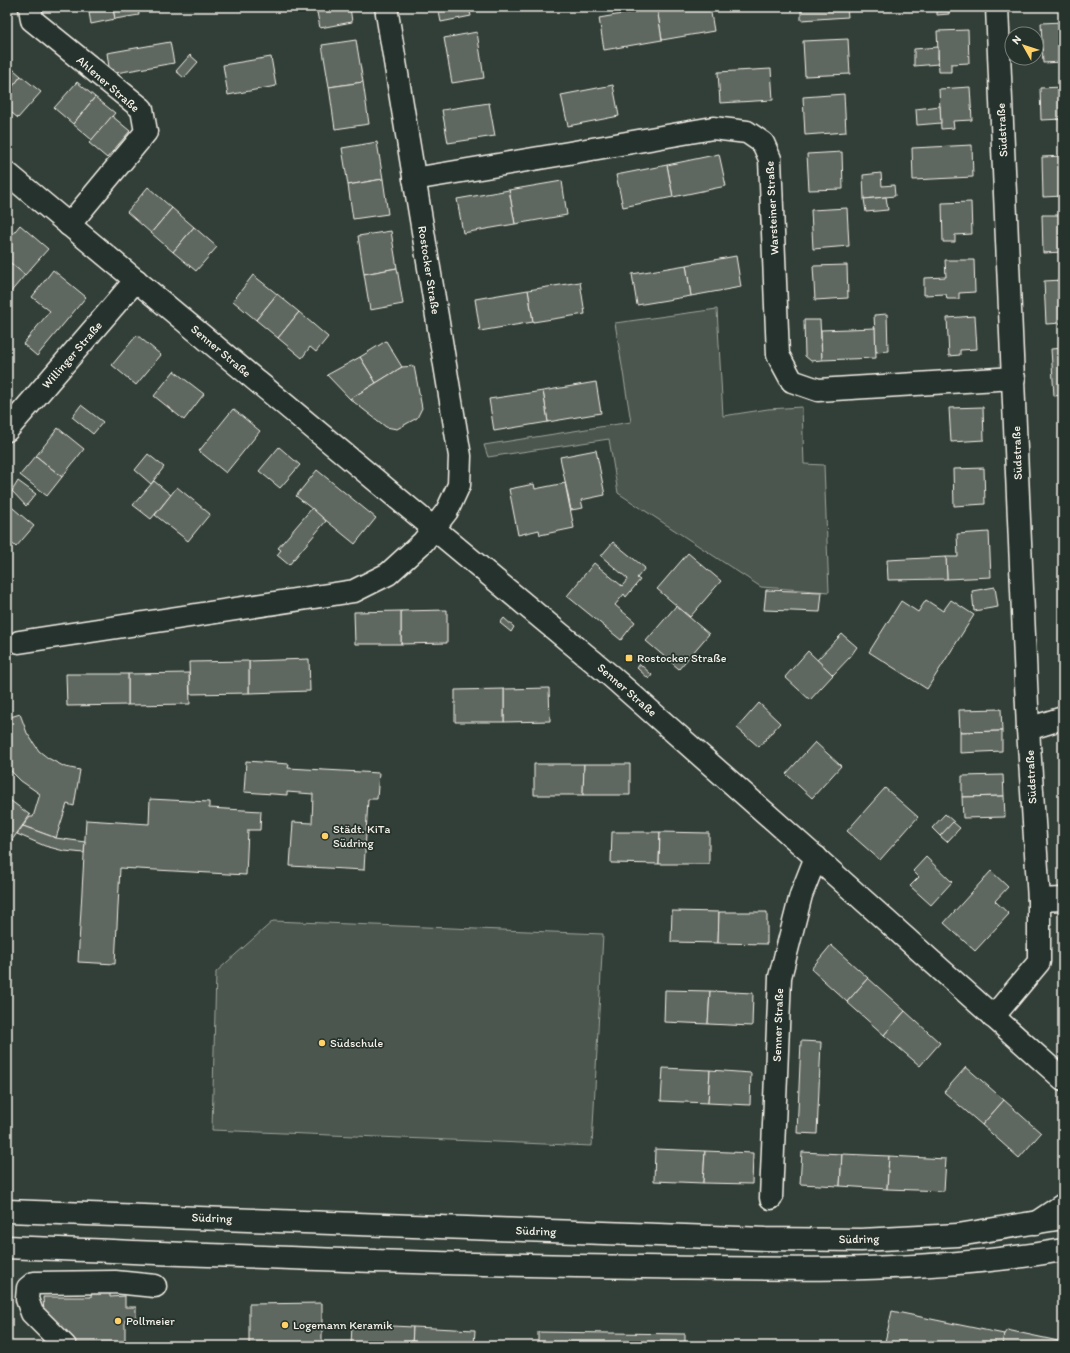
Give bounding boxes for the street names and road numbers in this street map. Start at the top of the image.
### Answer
street label: Ahlener Straße [74,53,142,115]
street label: Südstraße [994,102,1010,157]
street label: Warsteiner Straße [763,160,781,255]
street label: Rostocker Straße [415,225,443,316]
street label: Willinger Straße [39,318,105,391]
street label: Senner Straße [188,322,254,380]
street label: Südstraße [1009,426,1025,480]
street label: Senner Straße [595,660,660,720]
street label: Südstraße [1023,749,1039,804]
street label: Senner Straße [770,988,786,1062]
street label: Südring [191,1210,233,1226]
street label: Südring [515,1223,557,1239]
street label: Südring [839,1232,880,1246]

